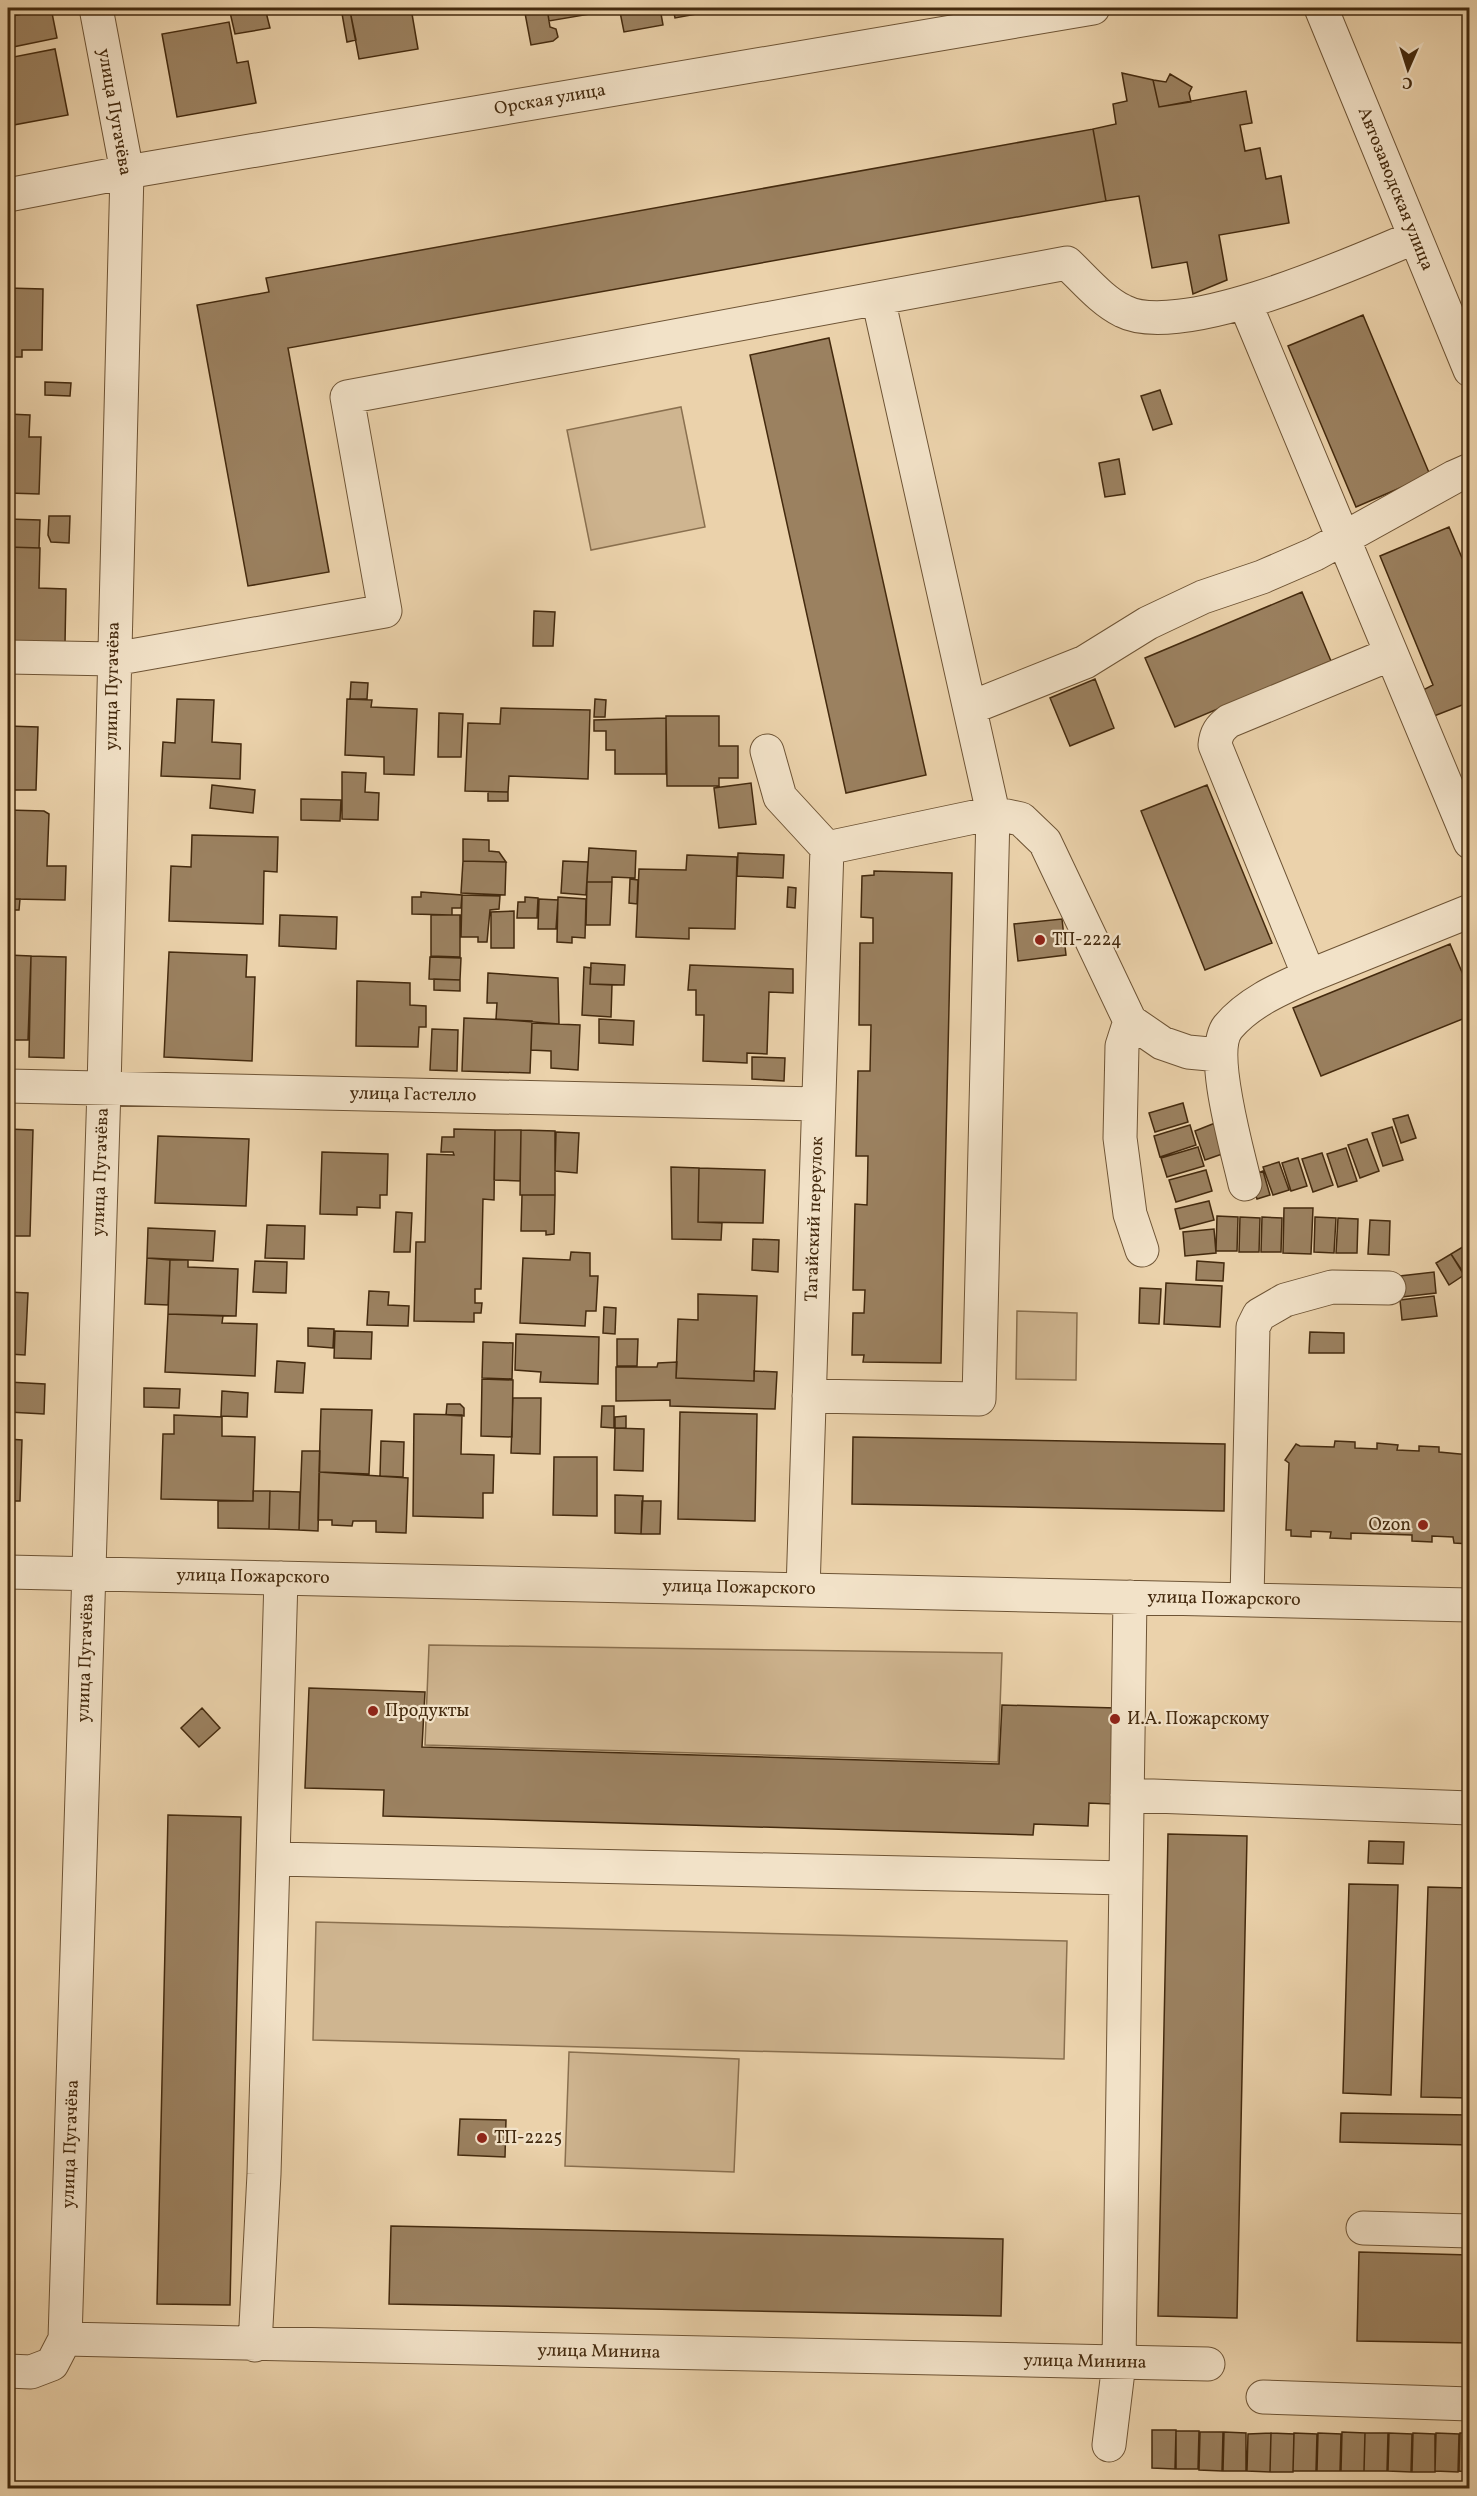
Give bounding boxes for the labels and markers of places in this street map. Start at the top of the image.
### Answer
place label: ТП-2224 [1052,928,1122,953]
marker: ТП-2224 [1033,933,1047,947]
place label: Ozon [1369,1513,1411,1538]
marker: Ozon [1416,1518,1430,1532]
place label: Продукты [385,1699,470,1724]
marker: Продукты [366,1704,380,1718]
place label: И.А. Пожарскому [1127,1707,1270,1732]
marker: И.А. Пожарскому [1108,1712,1122,1726]
place label: ТП-2225 [494,2126,562,2151]
marker: ТП-2225 [475,2131,489,2145]

